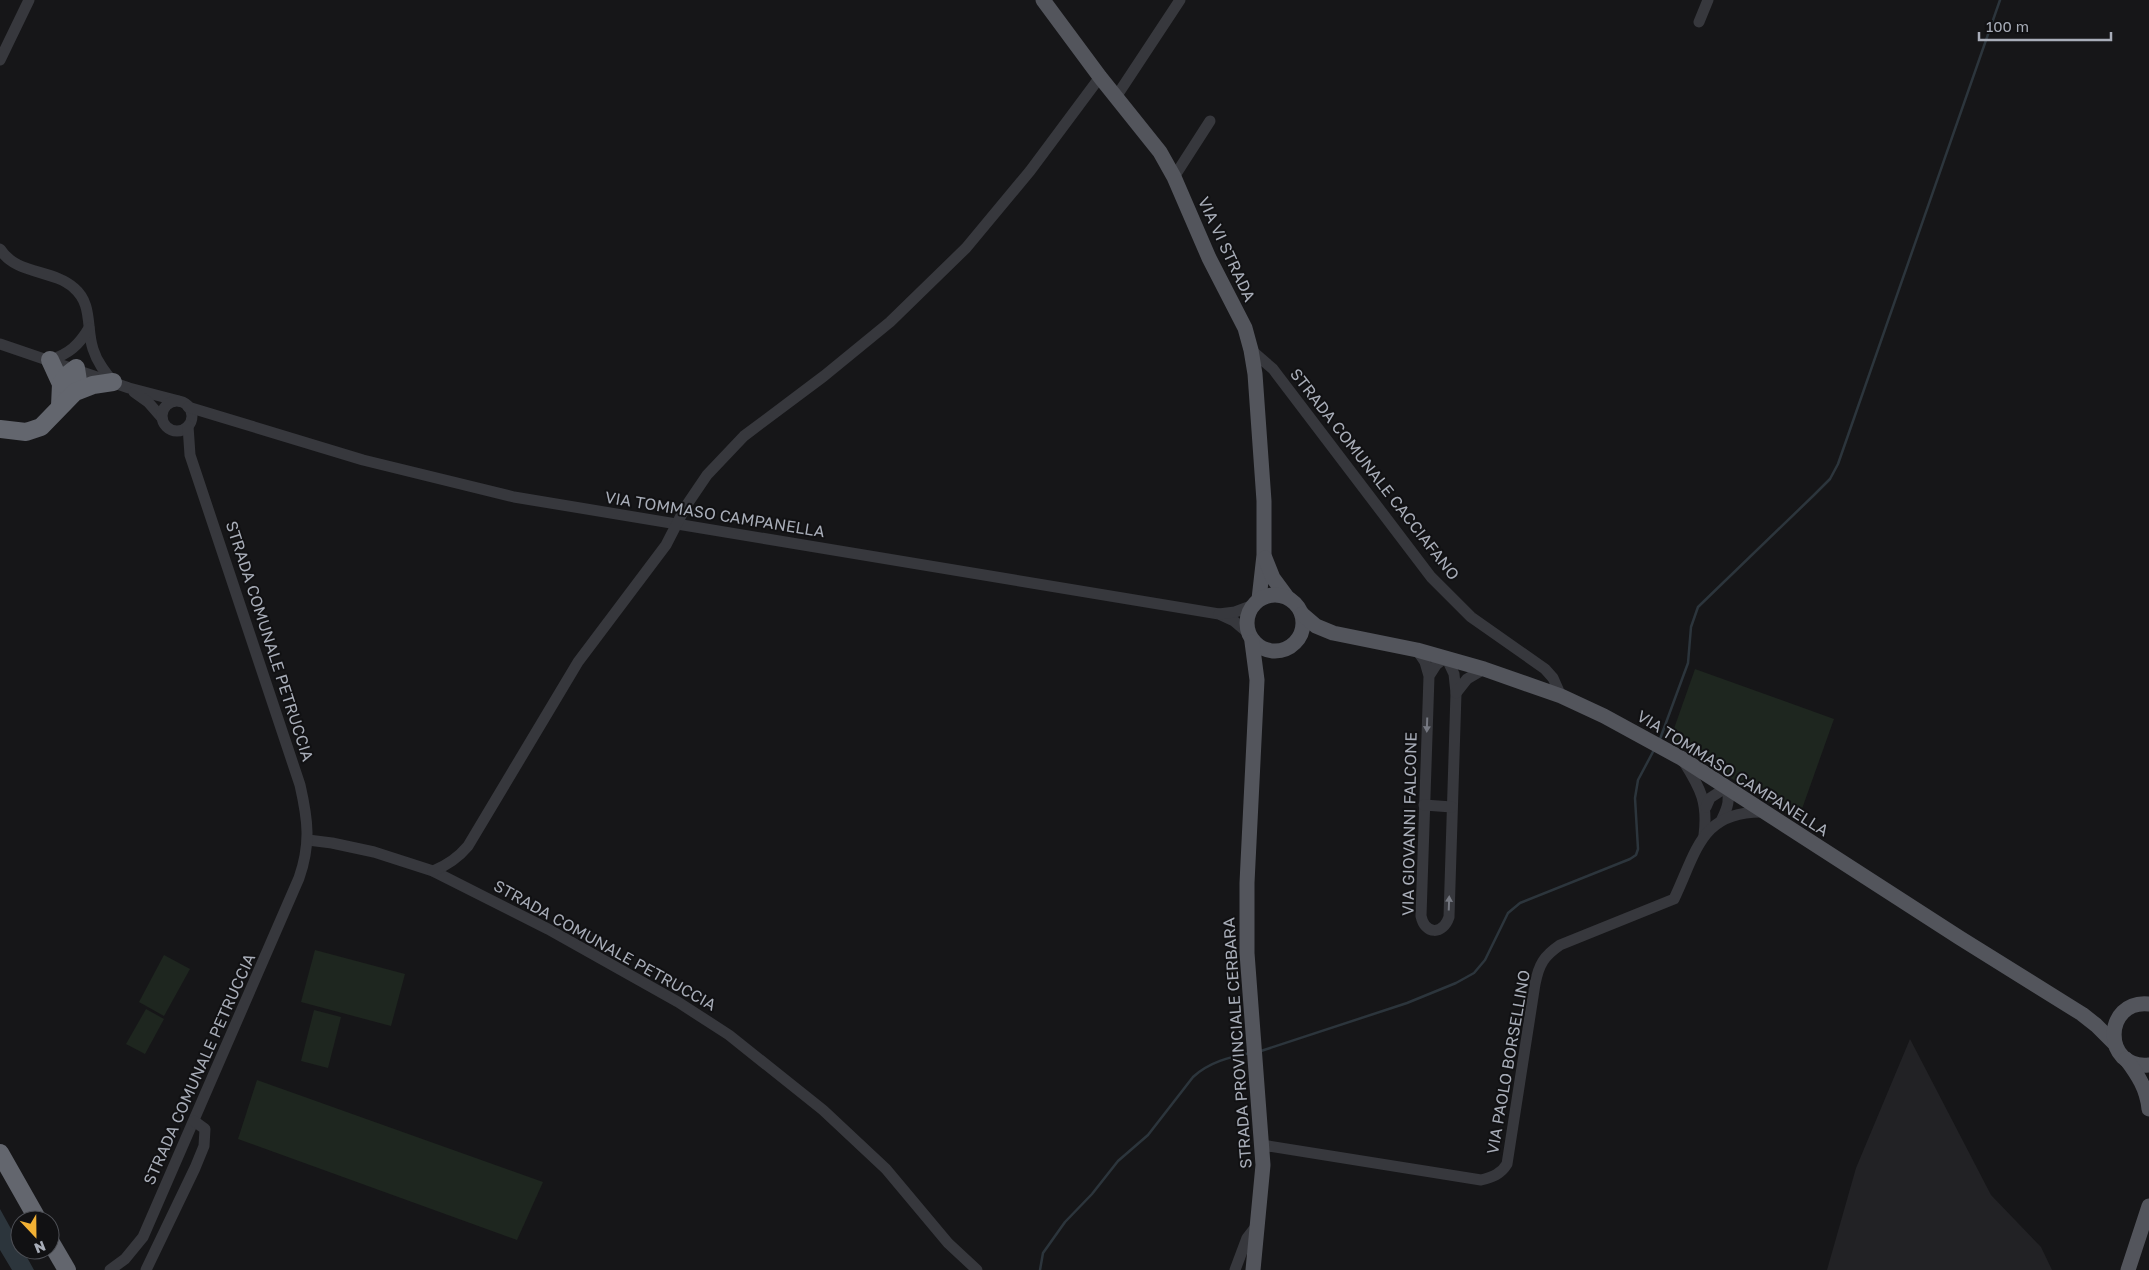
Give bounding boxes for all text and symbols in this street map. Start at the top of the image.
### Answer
scale bar [1979,10,2112,42]
text: 100 m [1986,17,2029,35]
street label: VIA VI STRADA [1194,193,1260,305]
street label: STRADA COMUNALE CACCIAFANO [1286,364,1464,584]
street label: VIA TOMMASO CAMPANELLA [604,487,827,541]
street label: STRADA COMUNALE PETRUCCIA [222,518,318,764]
street label: VIA TOMMASO CAMPANELLA [1633,706,1833,841]
one-way arrow [1423,717,1431,733]
street label: VIA GIOVANNI FALCONE [1397,732,1421,916]
street label: STRADA COMUNALE PETRUCCIA [490,875,720,1015]
one-way arrow [1446,894,1454,910]
street label: STRADA PROVINCIALE CERBARA [1218,916,1256,1169]
street label: STRADA COMUNALE PETRUCCIA [139,950,259,1188]
street label: VIA PAOLO BORSELLINO [1482,968,1534,1156]
north arrow [10,1210,60,1260]
text: N [32,1238,48,1257]

